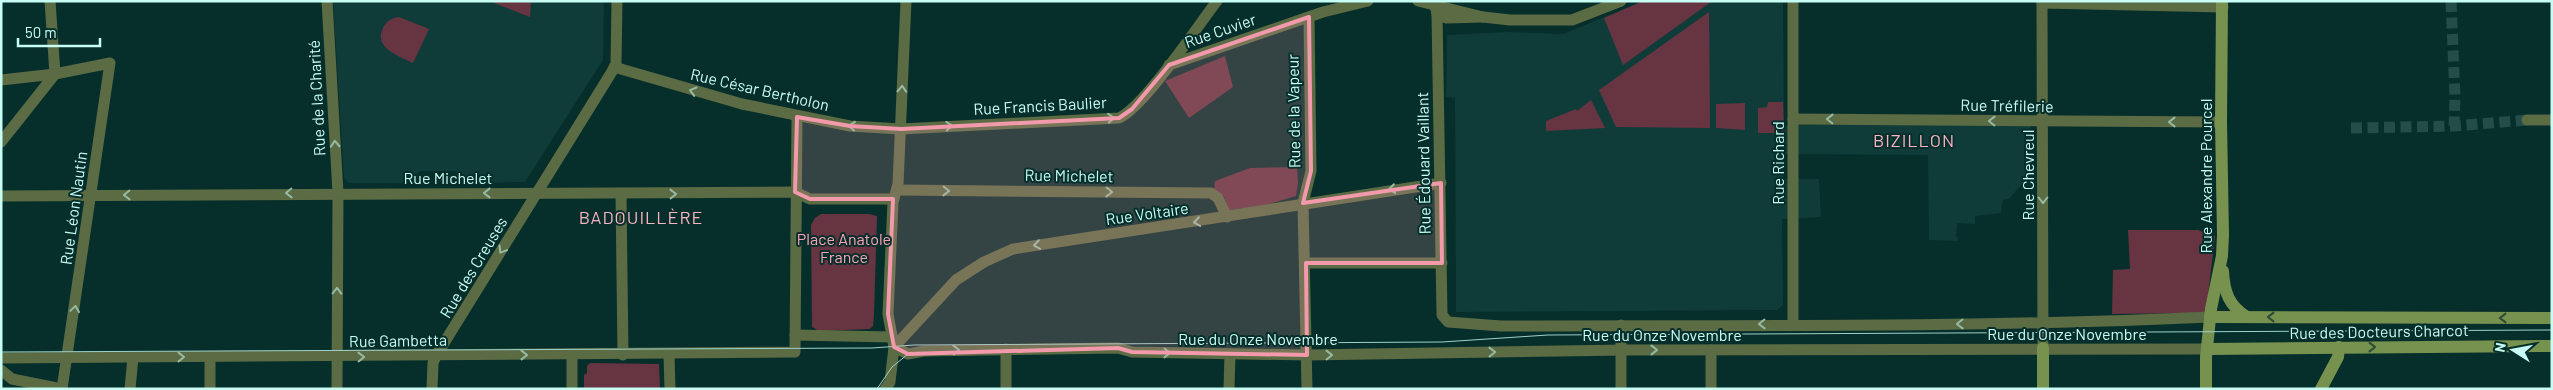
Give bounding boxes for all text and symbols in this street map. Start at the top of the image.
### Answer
street label: Rue Cuvier [1182,9,1258,51]
scale bar [18,15,100,47]
text: 50 m [25,23,57,41]
street label: Rue de la Charité [303,40,329,156]
street label: Rue de la Vapeur [1283,54,1303,168]
street label: Rue César Bertholon [689,64,831,114]
one-way arrow [896,85,907,93]
one-way arrow [690,86,698,96]
street label: Rue Francis Baulier [973,92,1107,118]
street label: Rue Édouard Vaillant [1412,92,1434,234]
street label: Rue Tréfilerie [1960,95,2054,115]
street label: Rue Alexandre Pourcel [2196,98,2215,254]
one-way arrow [1108,112,1116,123]
one-way arrow [1825,114,1833,124]
one-way arrow [1988,116,1996,126]
one-way arrow [2168,117,2176,127]
one-way arrow [848,121,856,132]
one-way arrow [945,121,953,132]
street label: Rue Richard [1768,121,1787,205]
district label: BIZILLON [1873,129,1955,151]
street label: Rue Chevreul [2018,130,2037,220]
one-way arrow [330,140,341,148]
street label: Rue Léon Nautin [56,150,90,266]
street label: Rue Michelet [1024,165,1114,185]
street label: Rue Michelet [404,168,492,187]
one-way arrow [1388,183,1396,194]
one-way arrow [943,186,951,196]
one-way arrow [1106,187,1113,197]
one-way arrow [285,188,293,198]
one-way arrow [483,188,490,198]
one-way arrow [670,188,678,199]
one-way arrow [123,190,130,200]
one-way arrow [2038,196,2048,204]
street label: Rue Voltaire [1104,198,1190,228]
district label: BADOUILLÈRE [579,206,703,228]
street label: Rue des Creuses [435,213,511,321]
one-way arrow [1193,216,1202,226]
park label: Place Anatole France [797,229,891,266]
one-way arrow [1032,239,1040,250]
one-way arrow [498,245,508,254]
one-way arrow [332,287,342,294]
one-way arrow [69,305,79,314]
one-way arrow [2266,312,2274,322]
one-way arrow [2499,313,2506,323]
one-way arrow [1758,319,1766,330]
one-way arrow [1956,319,1964,329]
street label: Rue des Docteurs Charcot [2289,320,2469,342]
street label: Rue du Onze Novembre [1987,324,2147,343]
street label: Rue du Onze Novembre [1582,325,1742,344]
north arrow [2488,325,2538,375]
street label: Rue du Onze Novembre [1178,329,1338,348]
street label: Rue Gambetta [349,330,447,350]
text: N [2491,341,2509,354]
one-way arrow [2369,342,2377,352]
one-way arrow [952,345,960,355]
one-way arrow [1650,345,1658,355]
one-way arrow [1488,347,1496,357]
one-way arrow [1163,348,1171,358]
one-way arrow [520,350,528,360]
one-way arrow [1326,350,1333,360]
one-way arrow [178,352,186,362]
one-way arrow [358,352,366,362]

